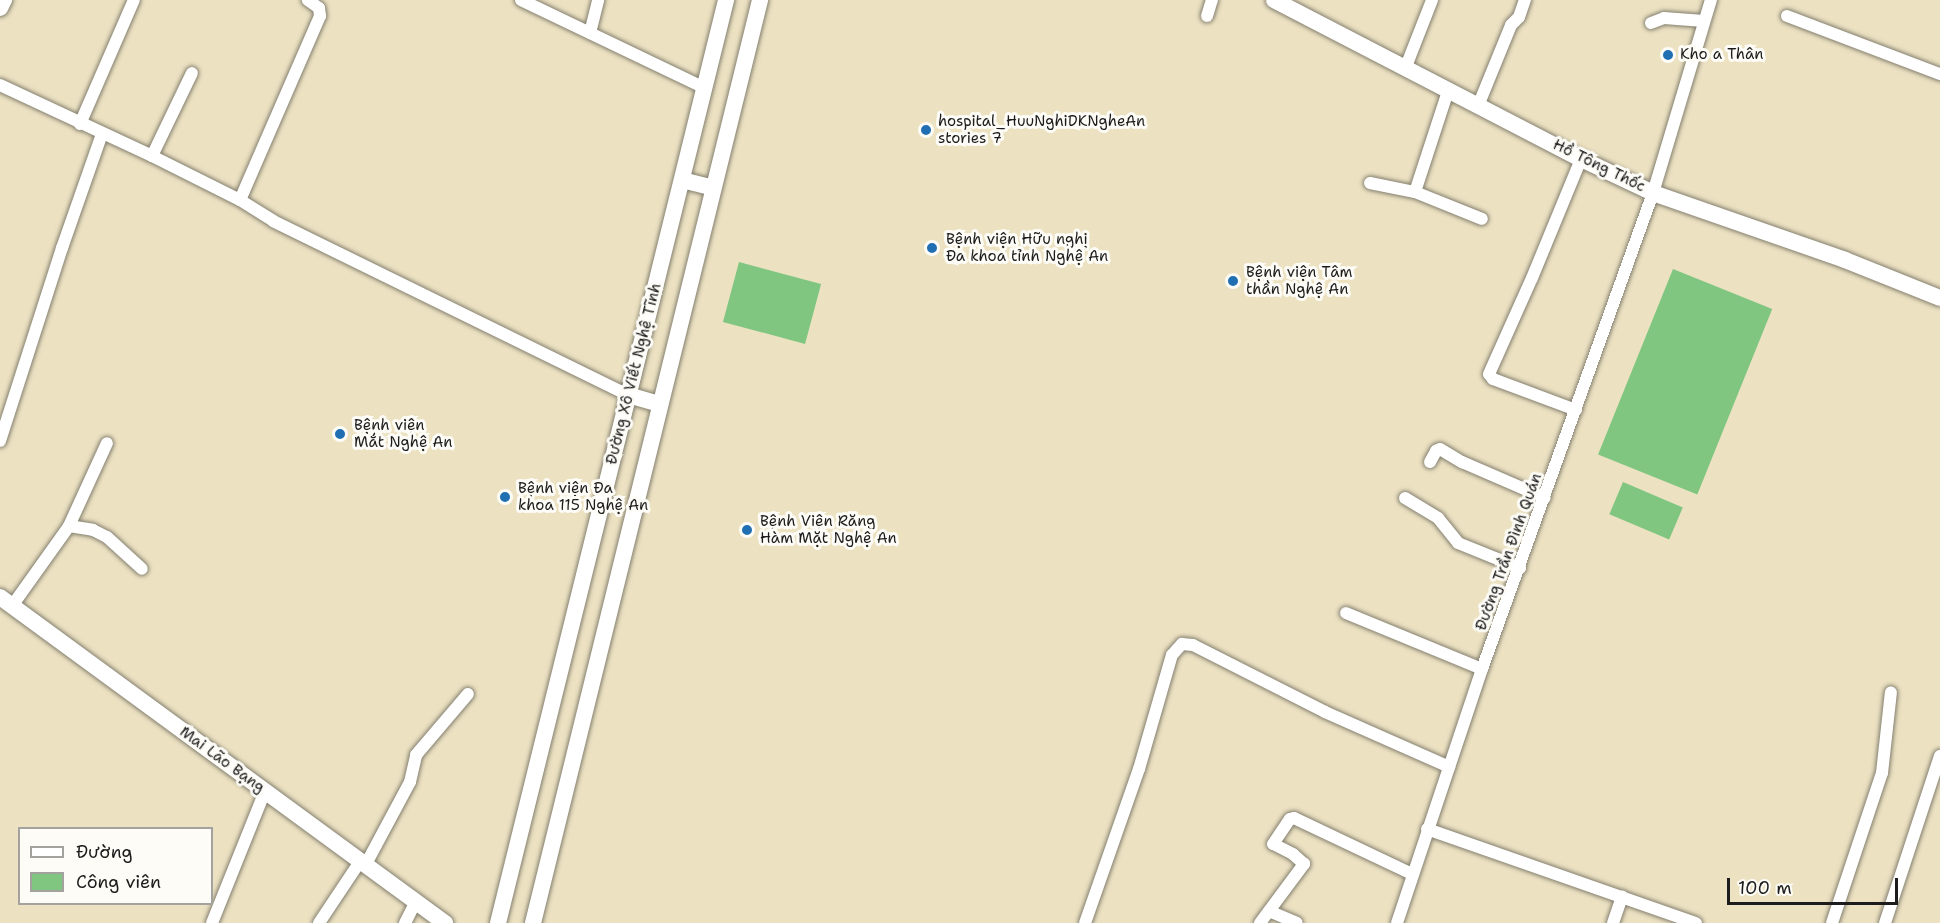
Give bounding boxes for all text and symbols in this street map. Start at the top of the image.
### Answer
place label: Kho a Thân [1680,46,1764,64]
marker: Kho a Thân [1661,48,1675,62]
place label: hospital_HuuNghiDKNgheAn stories 7 [938,112,1145,147]
marker: hospital_HuuNghiDKNgheAn stories 7 [919,123,933,137]
street label: Hồ Tông Thốc [1550,136,1648,196]
place label: Bệnh viện Hữu nghị Đa khoa tỉnh Nghệ An [946,230,1108,265]
marker: Bệnh viện Hữu nghị Đa khoa tỉnh Nghệ An [923,239,941,257]
place label: Bệnh viện Tâm thần Nghệ An [1246,263,1352,298]
marker: Bệnh viện Tâm thần Nghệ An [1224,272,1242,290]
street label: Đường Xô Viết Nghệ Tĩnh [603,281,665,467]
place label: Bệnh viện Mắt Nghệ An [354,416,453,451]
marker: Bệnh viện Mắt Nghệ An [331,425,349,443]
street label: Đường Trần Đình Quán [1472,471,1546,633]
place label: Bệnh viện Đa khoa 115 Nghệ An [518,479,648,514]
marker: Bệnh viện Đa khoa 115 Nghệ An [496,488,514,506]
place label: Bệnh Viện Răng Hàm Mặt Nghệ An [760,512,897,547]
marker: Bệnh Viện Răng Hàm Mặt Nghệ An [738,521,756,539]
street label: Mai Lão Bạng [176,723,268,797]
legend [18,827,213,905]
text: Đường [76,840,133,864]
scale bar [1730,866,1901,904]
text: Công viên [76,870,161,894]
text: 100 m [1738,876,1792,900]

